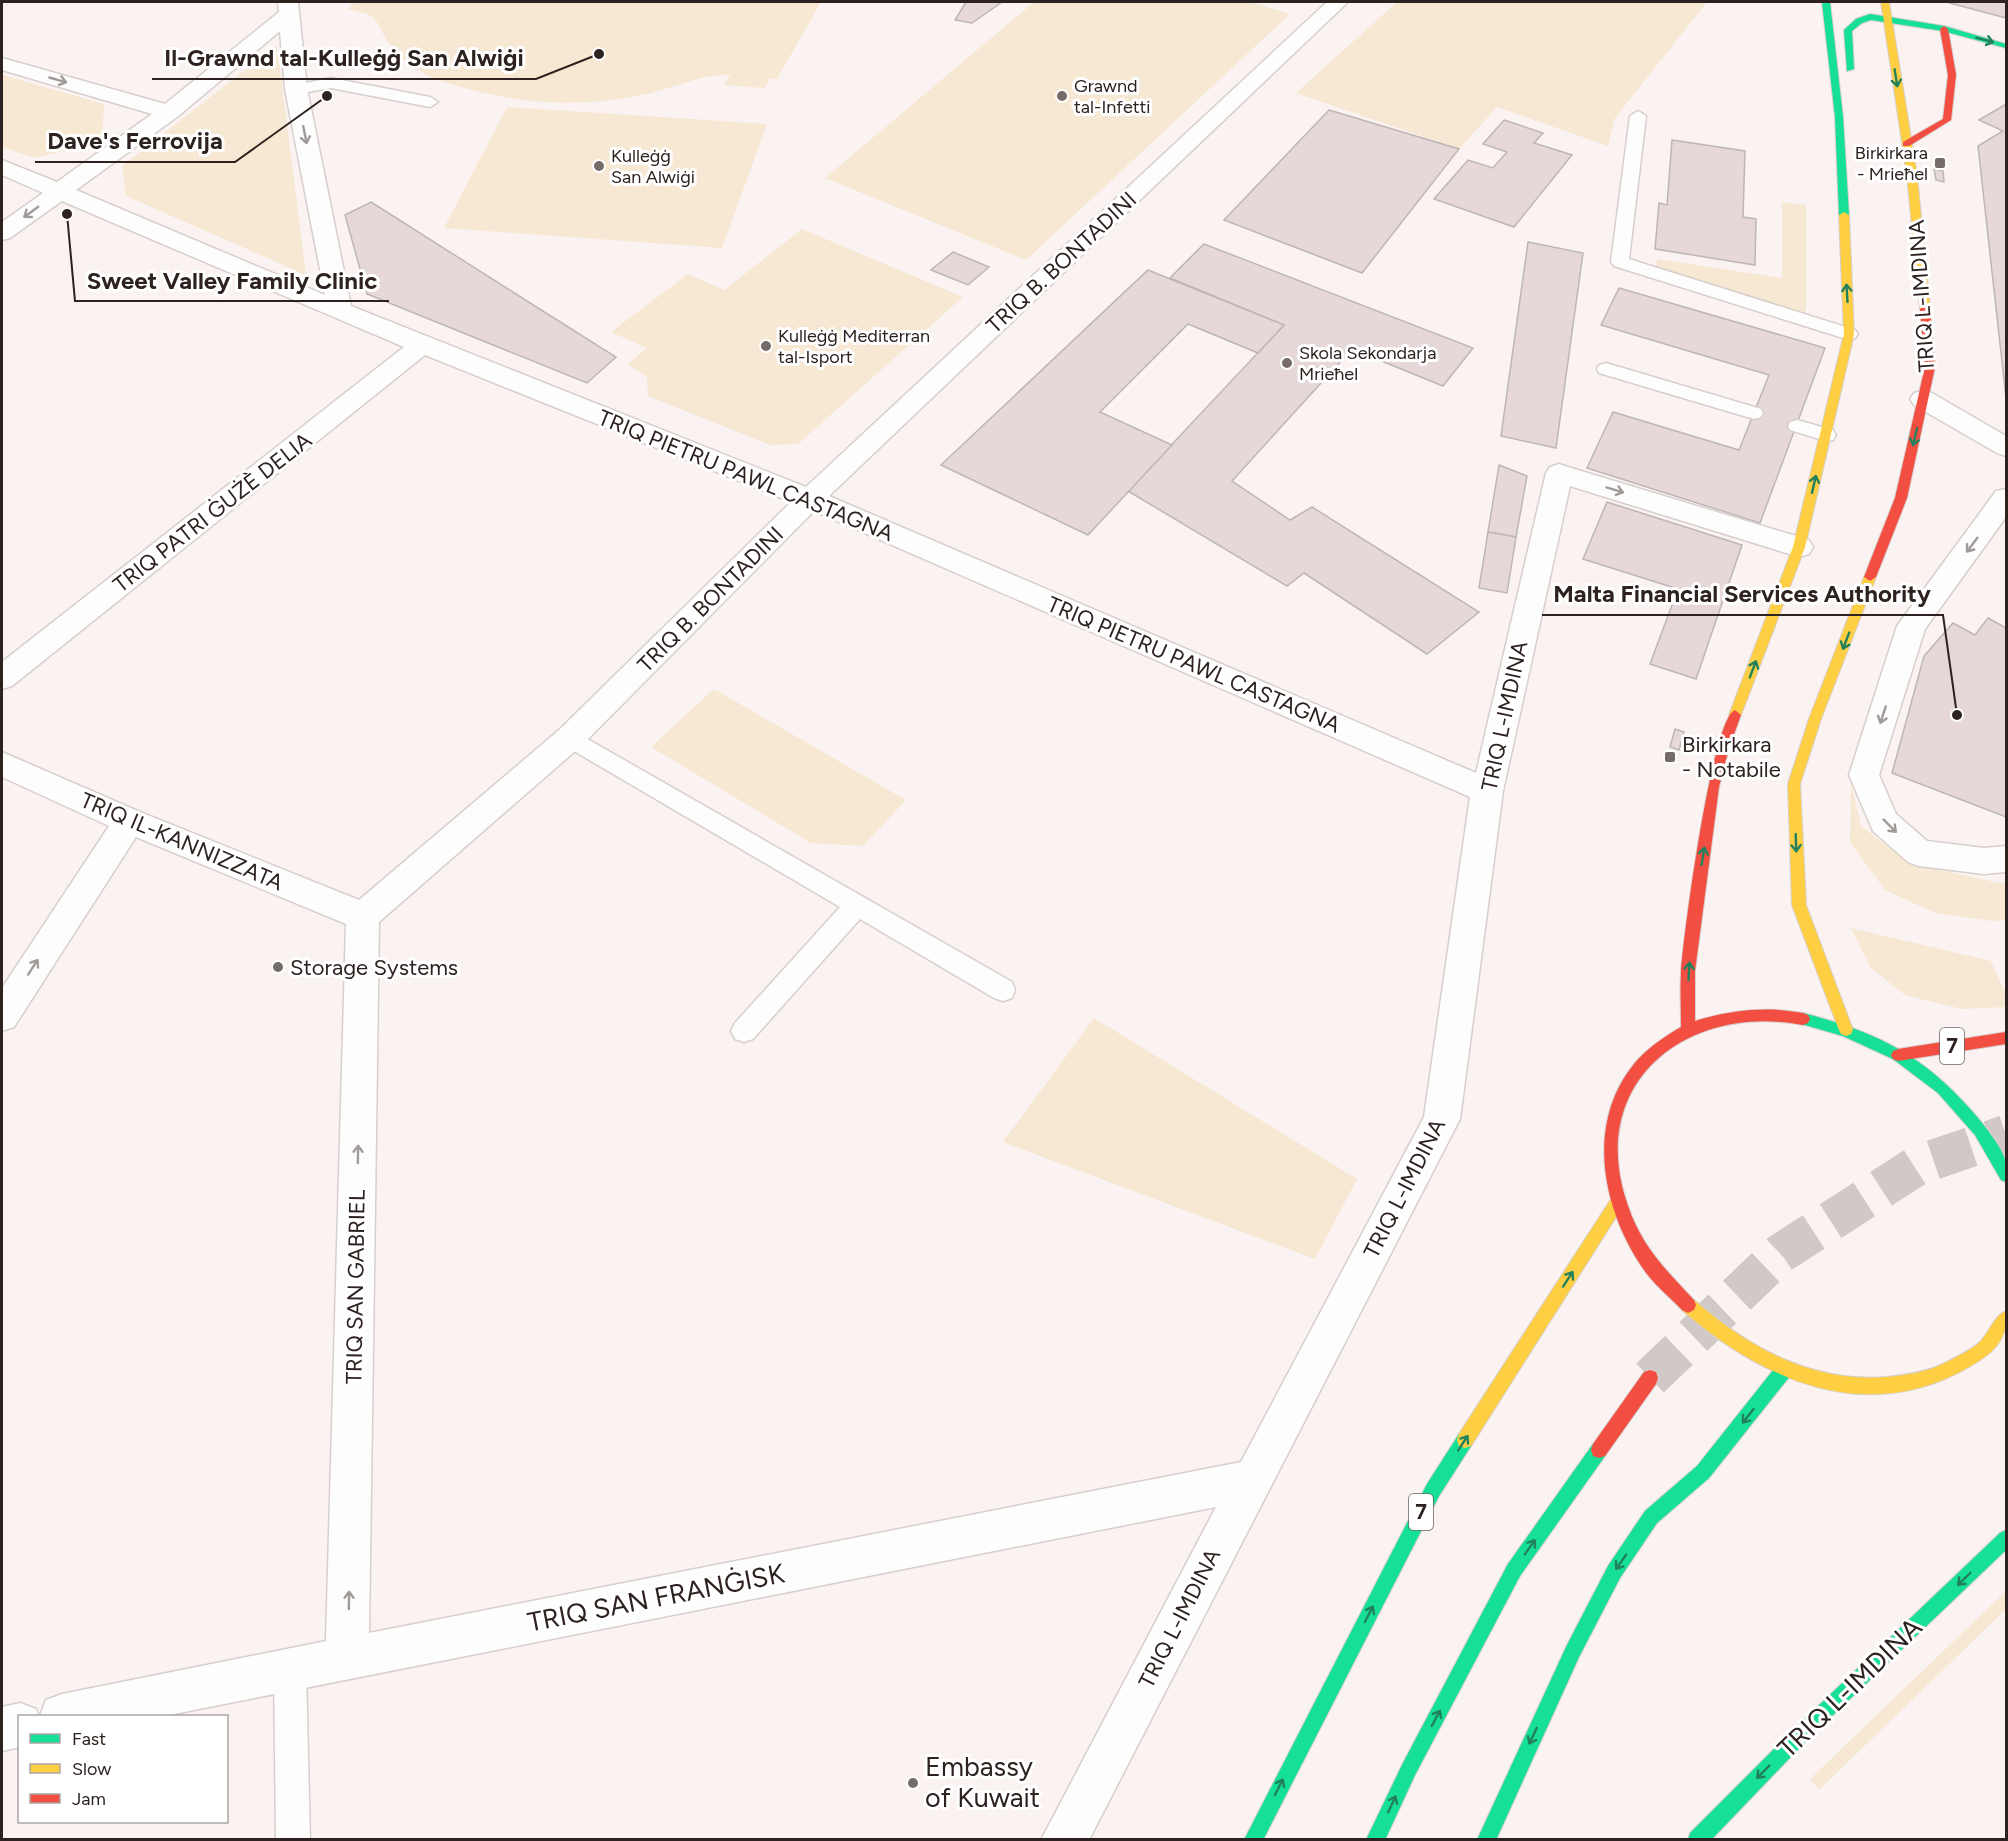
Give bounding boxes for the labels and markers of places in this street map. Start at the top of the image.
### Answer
callout: Il-Grawnd tal-Kulleġġ San Alwiġi [152,37,536,79]
place label: Grawnd tal-Infetti [1074,75,1151,118]
marker: Grawnd tal-Infetti [1055,89,1069,103]
callout: Dave's Ferrovija [35,120,235,162]
place label: Birkirkara - Mrieħel [1855,142,1928,185]
place label: Kulleġġ San Alwiġi [611,145,695,188]
marker: Birkirkara - Mrieħel [1933,156,1947,170]
marker: Kulleġġ San Alwiġi [592,159,606,173]
callout: Sweet Valley Family Clinic [75,259,389,301]
place label: Kulleġġ Mediterran tal-Isport [778,325,930,368]
marker: Kulleġġ Mediterran tal-Isport [759,339,773,353]
place label: Skola Sekondarja Mrieħel [1299,342,1436,385]
marker: Skola Sekondarja Mrieħel [1280,356,1294,370]
callout: Malta Financial Services Authority [1542,573,1943,615]
place label: Birkirkara - Notabile [1682,731,1781,783]
marker: Birkirkara - Notabile [1663,750,1677,764]
place label: Storage Systems [290,954,458,981]
marker: Storage Systems [271,960,285,974]
place label: Embassy of Kuwait [925,1750,1040,1814]
marker: Embassy of Kuwait [906,1776,920,1790]

